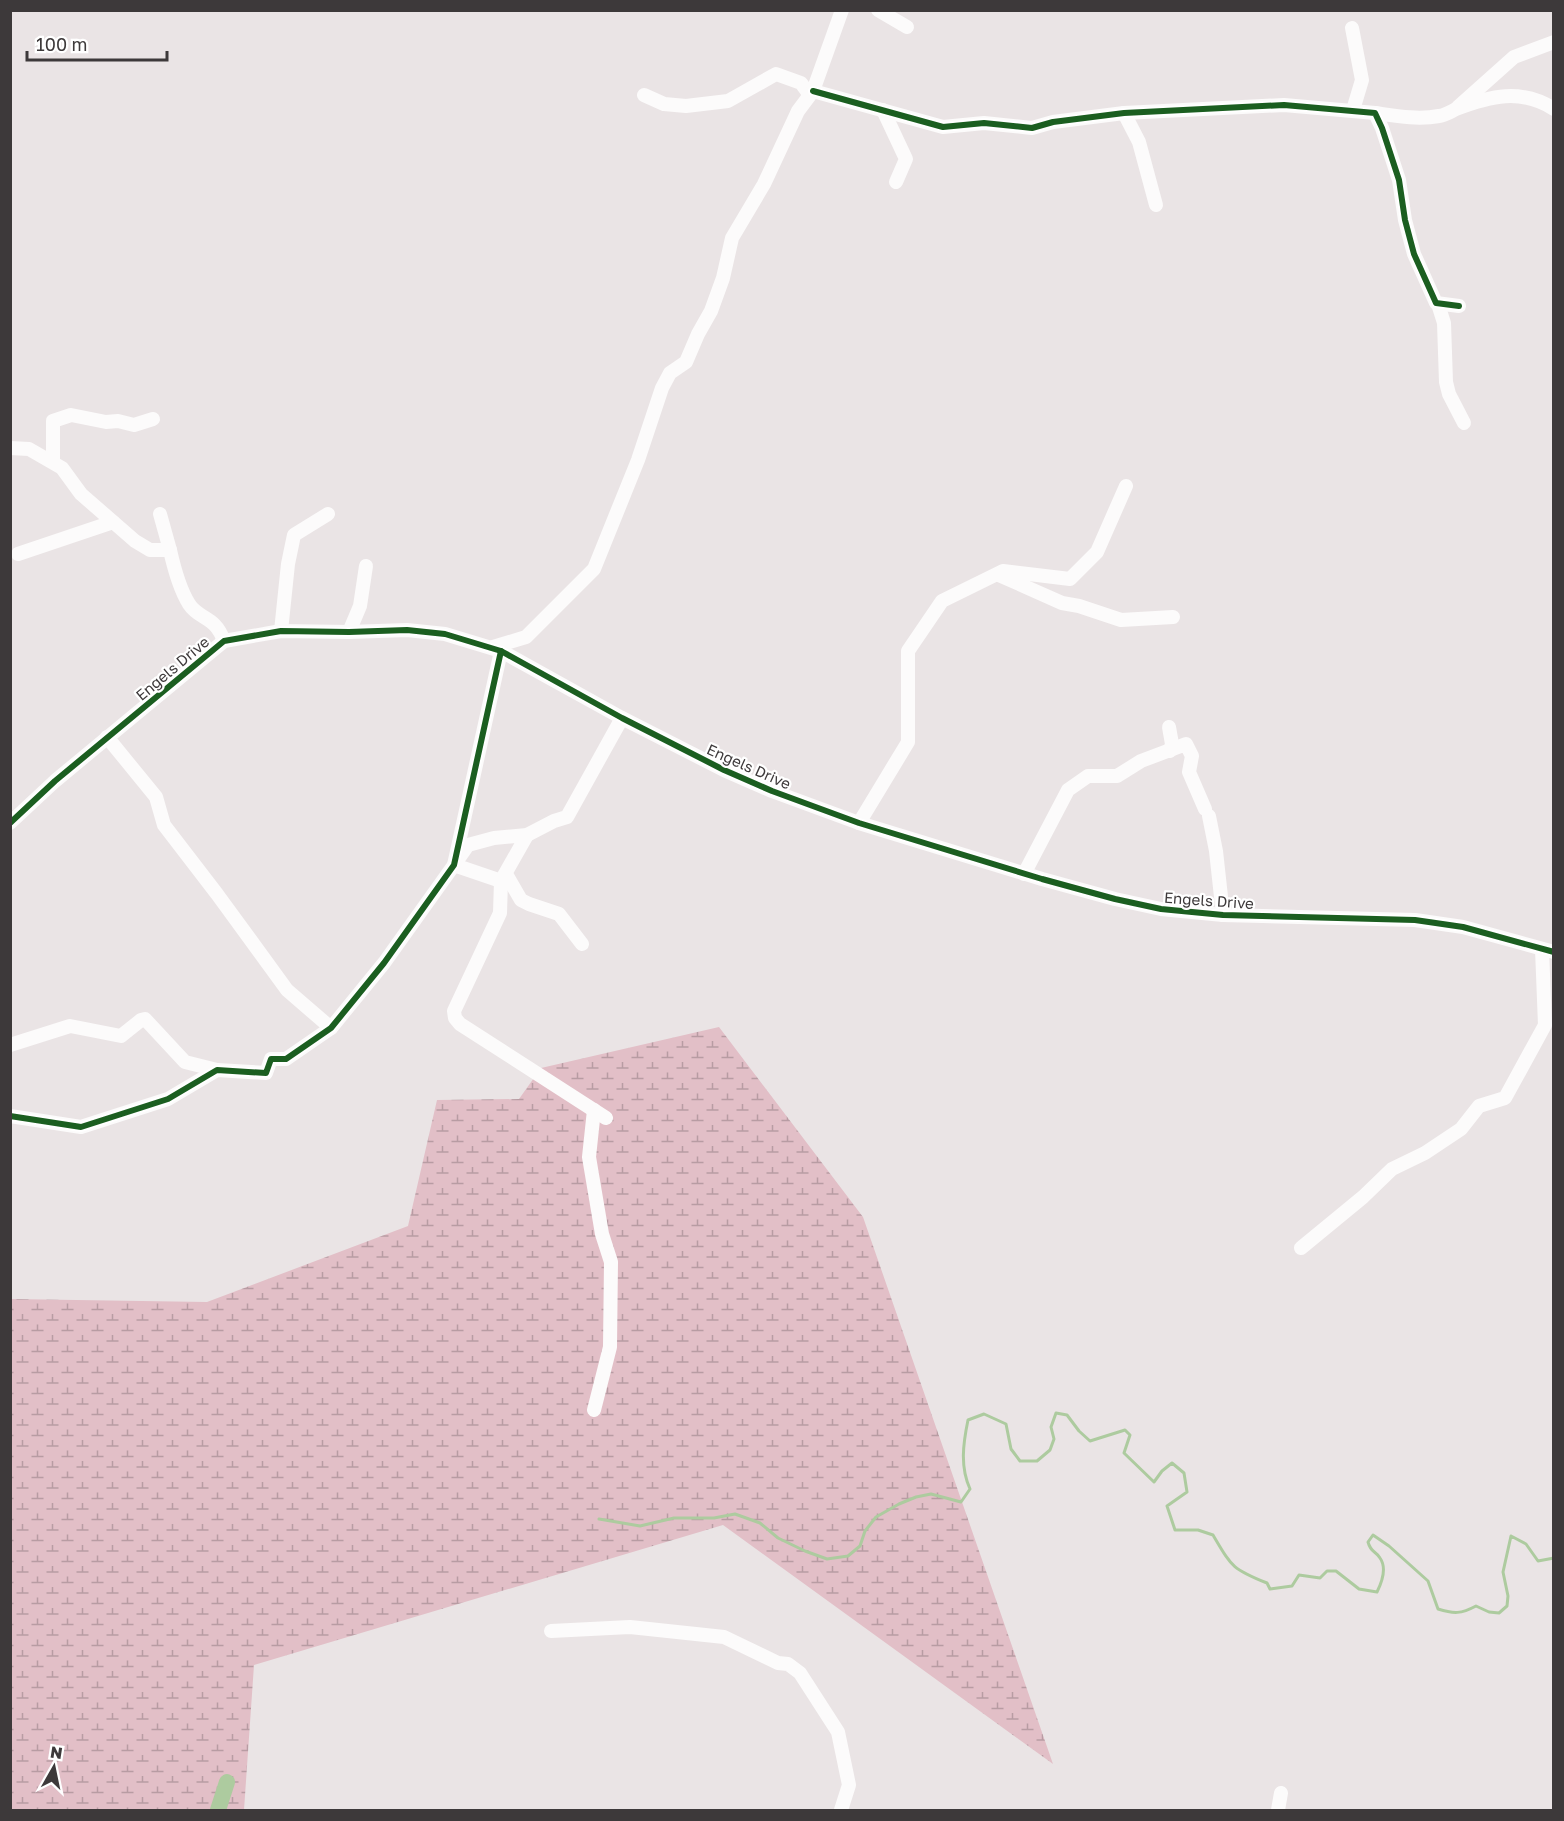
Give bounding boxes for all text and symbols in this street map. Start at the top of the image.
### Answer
scale bar [27,24,166,62]
text: 100 m [36,33,87,55]
street label: Engels Drive [132,632,212,704]
street label: Engels Drive [704,739,794,793]
street label: Engels Drive [1163,888,1255,912]
north arrow [24,1737,84,1797]
text: N [49,1741,64,1763]

